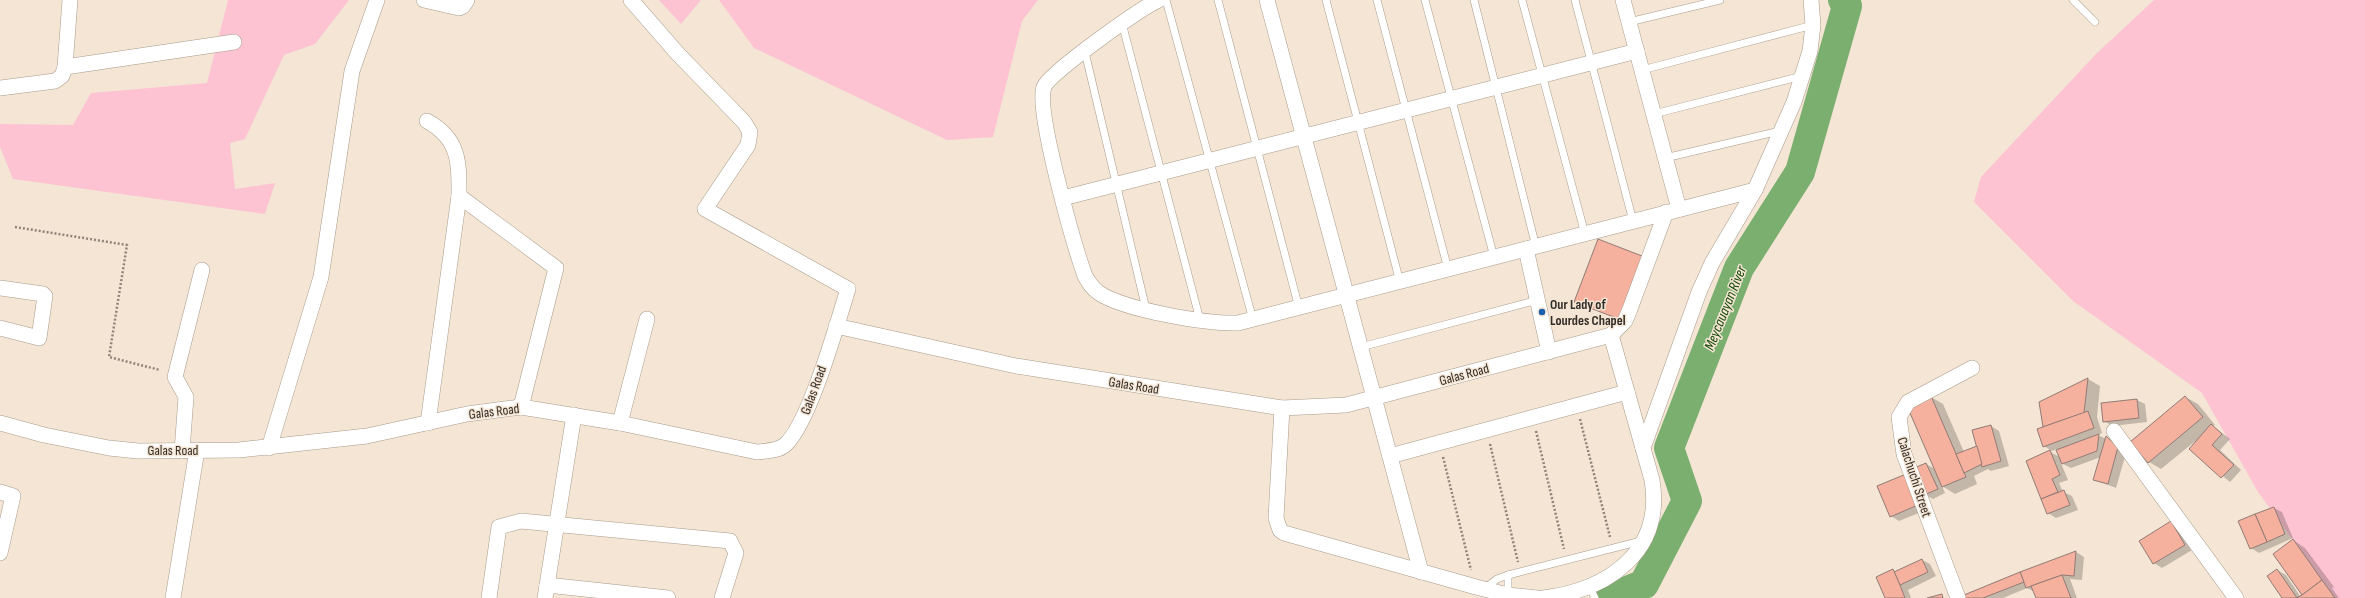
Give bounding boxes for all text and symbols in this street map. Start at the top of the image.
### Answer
water label: Meycauayan River [1700,262,1751,353]
place label: Our Lady of Lourdes Chapel [1550,296,1626,329]
marker: Our Lady of Lourdes Chapel [1537,307,1547,317]
street label: Galas Road [1437,360,1491,389]
street label: Galas Road [797,363,830,417]
street label: Galas Road [1107,373,1161,398]
street label: Galas Road [468,400,520,423]
street label: Calachuchi Street [1894,435,1935,519]
street label: Galas Road [148,442,199,459]

